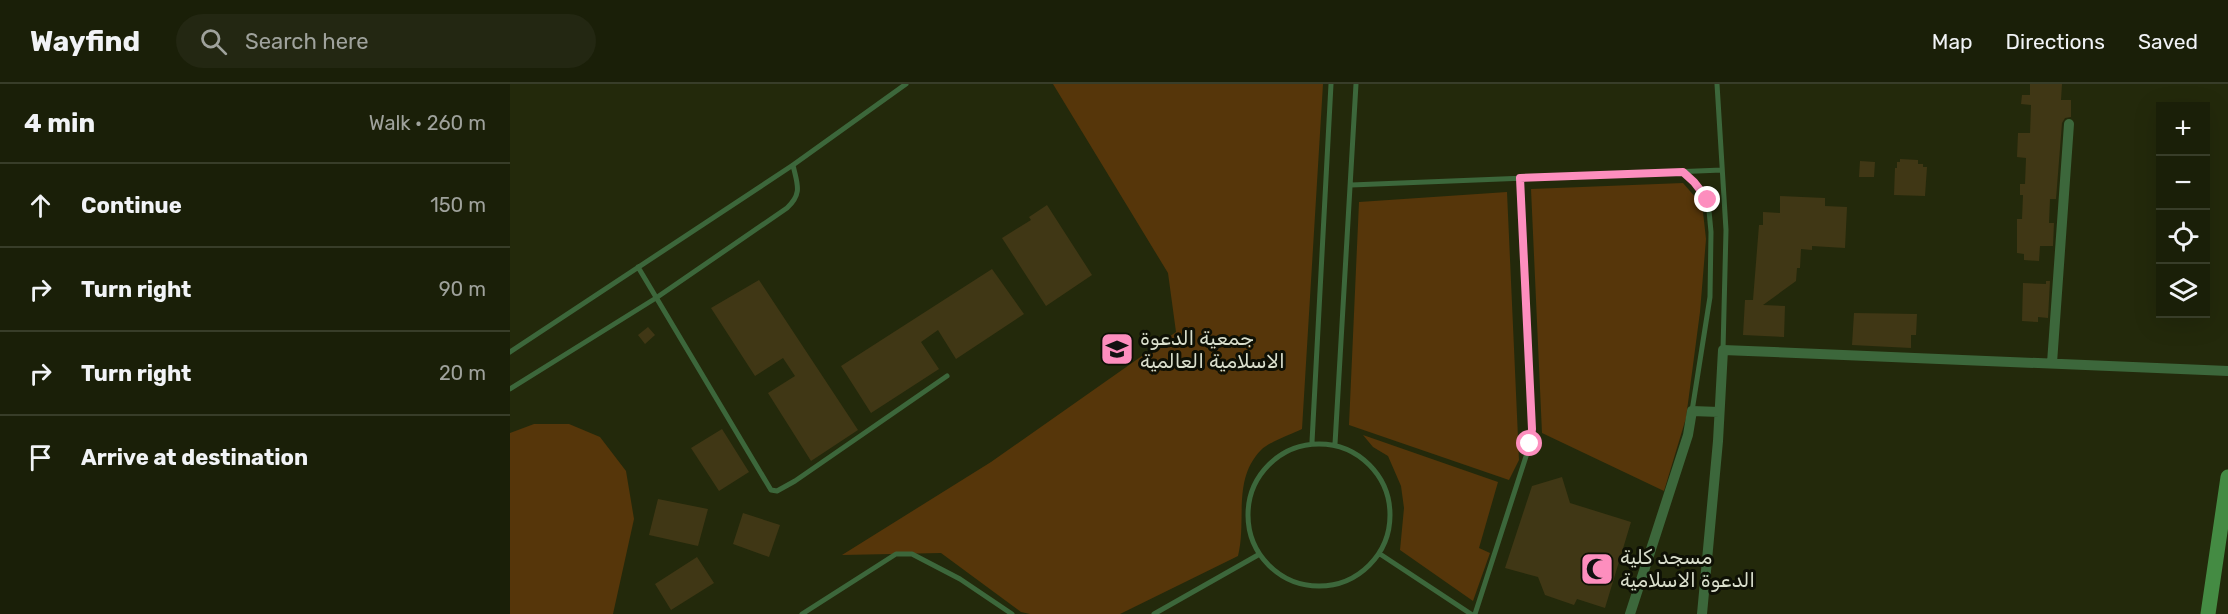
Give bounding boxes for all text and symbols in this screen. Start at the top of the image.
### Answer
search box [176,14,596,68]
text: Wayfind [30,25,140,58]
icon: search [197,25,230,58]
text: Search here [245,28,369,55]
text: Map [1932,29,1973,54]
text: Directions [2006,29,2105,54]
text: Saved [2138,29,2198,54]
map controls [2156,102,2210,318]
button: + [2156,102,2210,156]
text: 4 min [24,108,95,139]
text: Walk · 260 m [369,111,486,135]
button: − [2156,156,2210,210]
route end [1694,186,1720,212]
icon: ahead [24,189,57,222]
text: Continue [81,192,182,219]
text: 150 m [430,193,486,217]
button: locate [2156,210,2210,264]
button: layers [2156,264,2210,318]
icon: right [24,273,57,306]
text: Turn right [81,276,191,303]
text: 90 m [439,277,486,301]
place label: جمعية الدعوة الاسلامية العالمية [1140,326,1285,373]
school or university icon: جمعية الدعوة الاسلامية العالمية [1099,331,1135,367]
icon: right [24,357,57,390]
text: Turn right [81,360,191,387]
text: 20 m [439,361,486,385]
route start [1516,430,1542,456]
icon: arrive [24,441,57,474]
text: Arrive at destination [81,444,308,471]
place label: مسجد كلية الدعوة الاسلامية [1620,545,1755,592]
mosque icon: مسجد كلية الدعوة الاسلامية [1579,551,1615,587]

